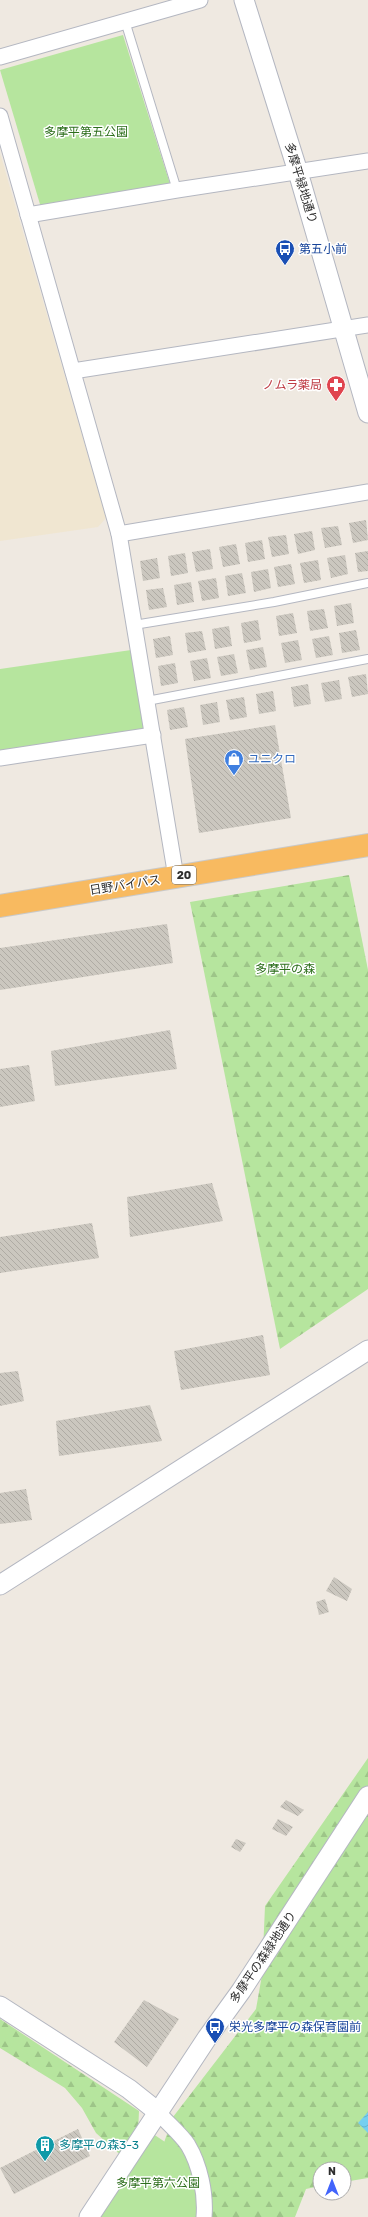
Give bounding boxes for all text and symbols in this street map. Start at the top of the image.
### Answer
park label: 多摩平第五公園 [44,125,128,139]
street label: 多摩平緑地通り [282,141,320,225]
bus stop icon: 第五小前 [274,238,296,266]
place label: 第五小前 [299,242,347,256]
pharmacy icon: ノムラ薬局 [325,374,347,402]
place label: ノムラ薬局 [263,378,322,392]
shop icon: ユニクロ [223,748,245,776]
place label: ユニクロ [248,752,296,766]
road number: 20 [172,866,196,884]
street label: 日野バイパス [88,872,162,898]
park label: 多摩平の森 [255,962,315,976]
street label: 多摩平の森緑地通り [227,1908,299,2006]
bus stop icon: 栄光多摩平の森保育園前 [204,2016,226,2044]
place label: 栄光多摩平の森保育園前 [229,2020,361,2034]
building icon: 多摩平の森3-3 [34,2134,56,2162]
place label: 多摩平の森3-3 [59,2138,139,2152]
north arrow [312,2161,352,2201]
text: N [328,2165,336,2178]
park label: 多摩平第六公園 [116,2176,200,2190]

